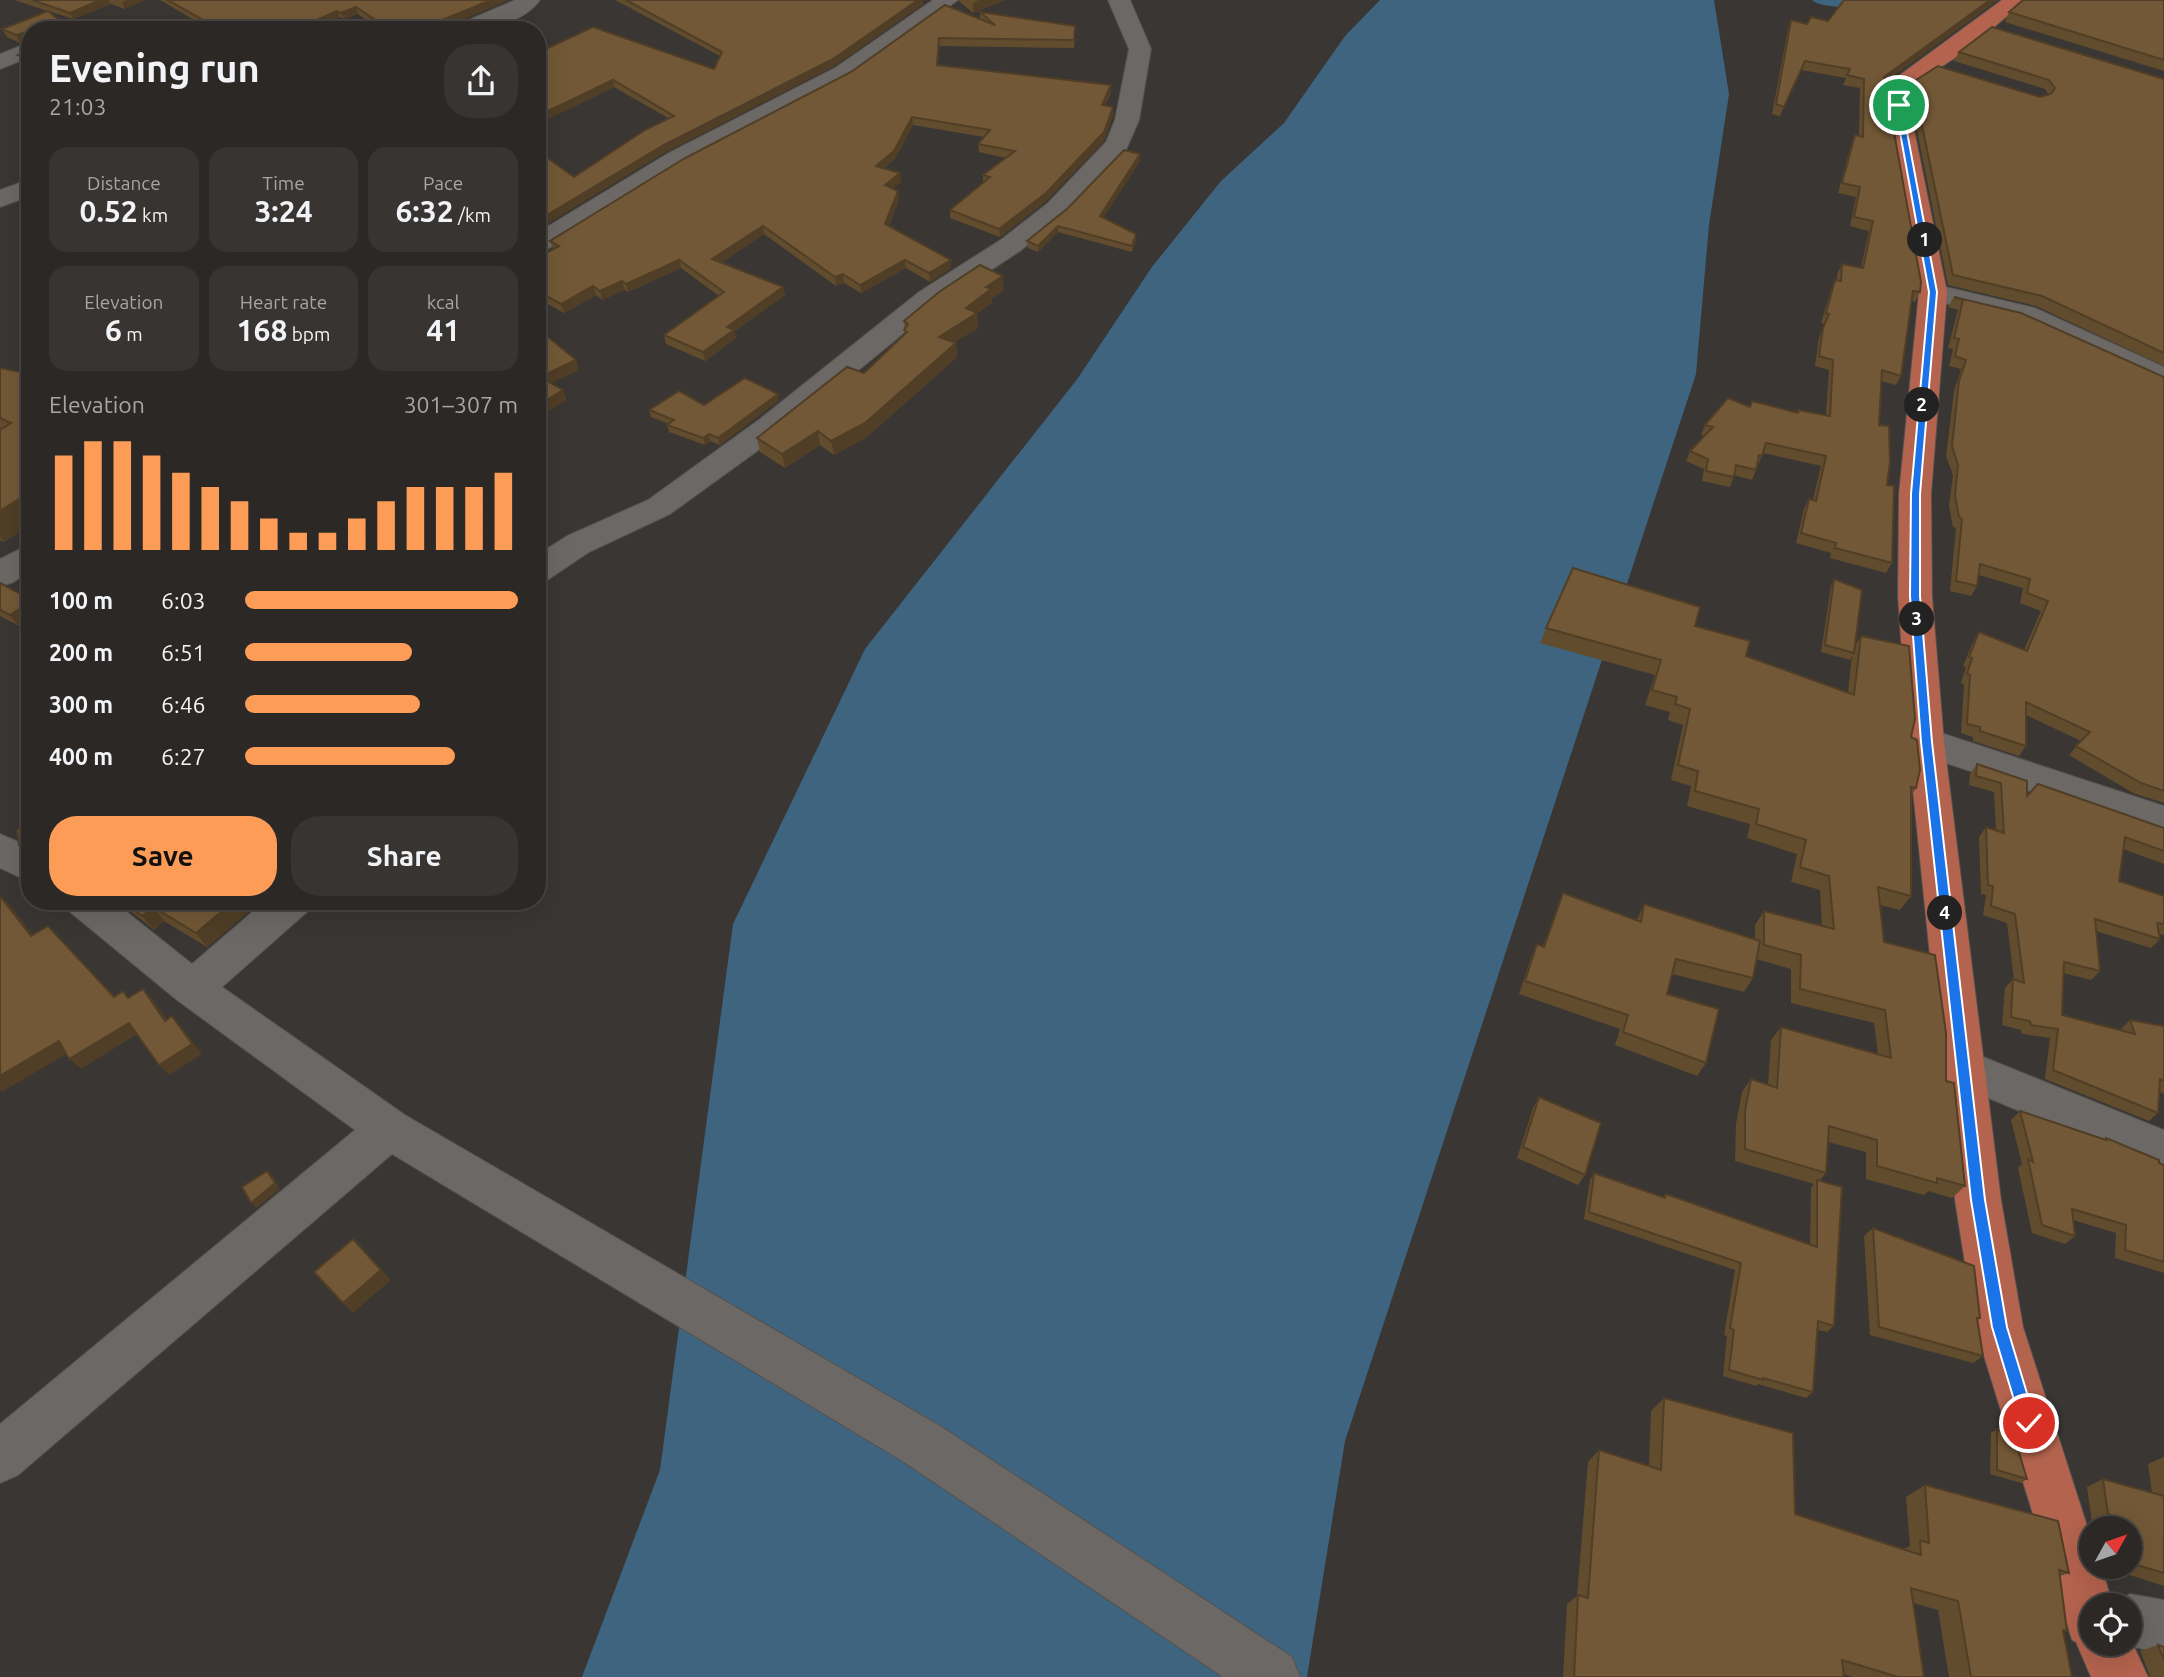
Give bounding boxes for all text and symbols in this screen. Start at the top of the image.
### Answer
button: share [444,44,518,118]
text: Evening run [49,47,260,89]
pin [1869,75,1929,135]
icon: arrive [1880,86,1918,124]
text: 21:03 [49,94,107,119]
text: Distance [87,172,161,194]
text: Time [262,172,305,194]
text: Pace [423,172,463,194]
text: 0.52 [80,194,138,228]
text: 3:24 [254,194,313,228]
text: 6:32 [395,194,454,228]
text: km [138,204,168,226]
text: /km [454,204,491,226]
pin: 1 [1908,222,1942,258]
text: 1 [1919,228,1930,250]
text: Elevation [84,291,163,313]
text: Heart rate [240,291,327,313]
text: kcal [427,291,460,313]
text: 6 [105,313,122,347]
text: 168 [237,313,287,347]
text: 41 [426,313,460,347]
text: m [122,323,143,345]
text: bpm [287,323,330,345]
pin: 2 [1904,388,1940,422]
text: Elevation [49,392,145,417]
text: 301–307 m [404,392,518,417]
text: 2 [1916,393,1927,415]
text: 100 m [49,588,113,613]
text: 6:03 [161,588,206,613]
pin: 3 [1899,602,1934,636]
text: 3 [1911,607,1922,629]
text: 200 m [49,640,113,665]
text: 6:51 [161,640,206,665]
text: 300 m [49,692,113,717]
text: 6:46 [161,692,206,717]
text: 400 m [49,744,113,769]
text: 6:27 [161,744,206,769]
button: Save [49,816,277,896]
button: Share [291,816,518,896]
pin: 4 [1927,895,1962,930]
text: 4 [1939,901,1950,923]
pin [1999,1393,2059,1453]
icon: check [2010,1404,2048,1442]
north arrow [2079,1516,2142,1578]
map controls [2079,1516,2142,1656]
button: locate [2079,1593,2142,1656]

